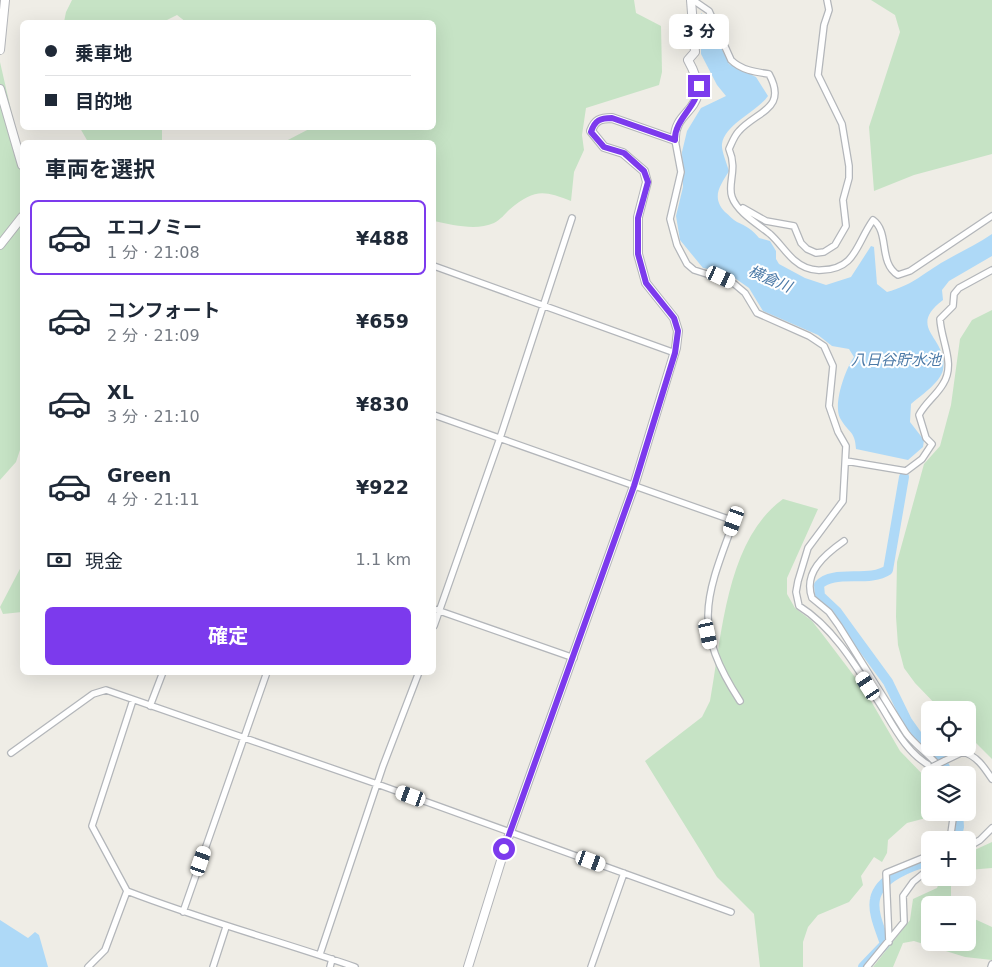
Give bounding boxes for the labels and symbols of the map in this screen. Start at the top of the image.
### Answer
callout: 3 分 [669,13,729,48]
route end [688,75,710,97]
water label: 横倉川 [746,262,796,297]
car [704,264,737,290]
water label: 八日谷貯水池 [851,351,943,369]
car [721,504,746,538]
car [697,618,718,650]
car [853,669,882,703]
car [394,784,427,808]
route start [493,838,515,860]
car [189,844,212,878]
car [574,849,607,873]

